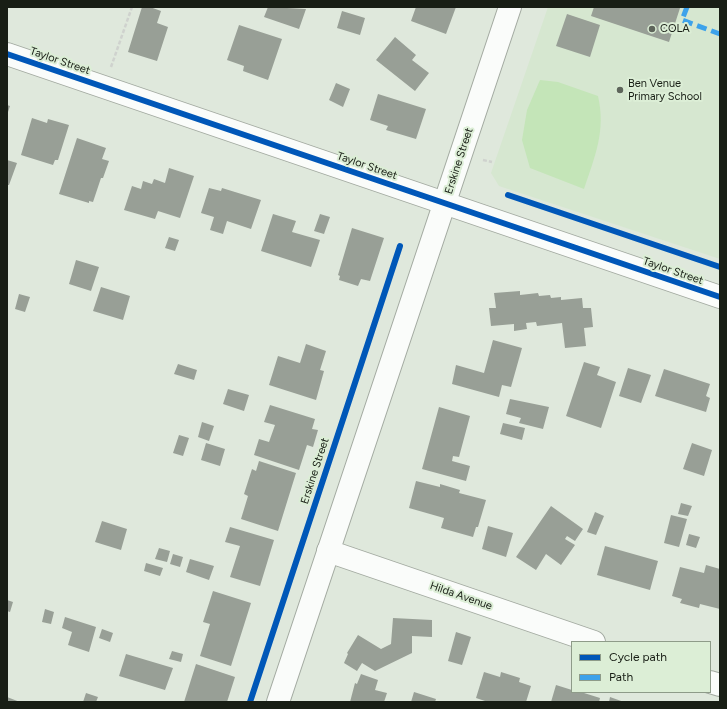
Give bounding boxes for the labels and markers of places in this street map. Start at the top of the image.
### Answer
place label: COLA [660,22,690,36]
marker: COLA [647,24,657,34]
place label: Ben Venue Primary School [628,77,702,103]
marker: Ben Venue Primary School [615,85,625,95]

